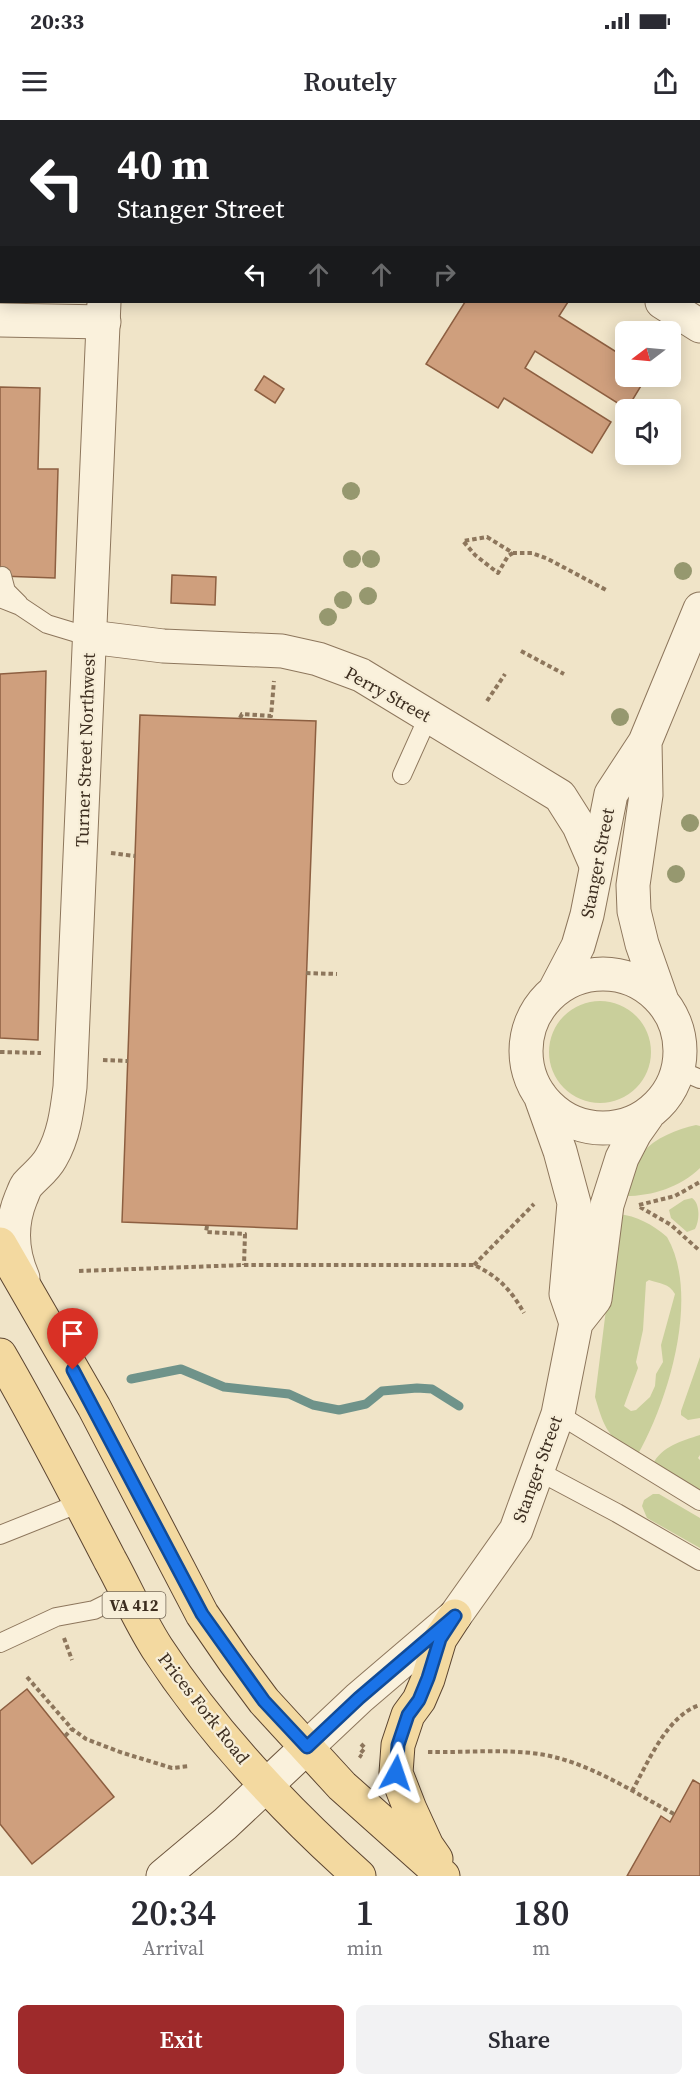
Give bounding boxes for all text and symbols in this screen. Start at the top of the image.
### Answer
text: 20:33 [30,6,84,36]
text: Routely [303,63,397,100]
icon: menu [18,65,51,98]
icon: share [649,65,682,98]
text: 40 m [117,135,210,193]
icon: left [18,144,96,222]
text: Stanger Street [117,190,284,227]
icon: left [239,258,272,291]
icon: ahead [302,258,335,291]
icon: ahead [365,258,398,291]
icon: right [428,258,461,291]
north arrow [615,321,681,387]
map controls [615,321,681,465]
button: sound [615,399,681,465]
street label: Turner Street Northwest [69,652,101,848]
street label: Perry Street [340,660,436,728]
street label: Stanger Street [574,806,620,920]
pin [47,1308,98,1370]
icon: arrive [56,1317,89,1350]
street label: Stanger Street [506,1412,568,1526]
road number: VA 412 [102,1592,166,1618]
street label: Prices Fork Road [153,1647,255,1769]
position arrow [364,1741,428,1805]
text: 20:34 [131,1888,216,1937]
text: 1 [355,1888,374,1937]
text: 180 [513,1888,569,1937]
text: Arrival [142,1934,204,1962]
text: min [347,1934,383,1962]
text: m [532,1934,550,1962]
button: Exit [18,2005,344,2074]
button: Share [356,2005,682,2074]

